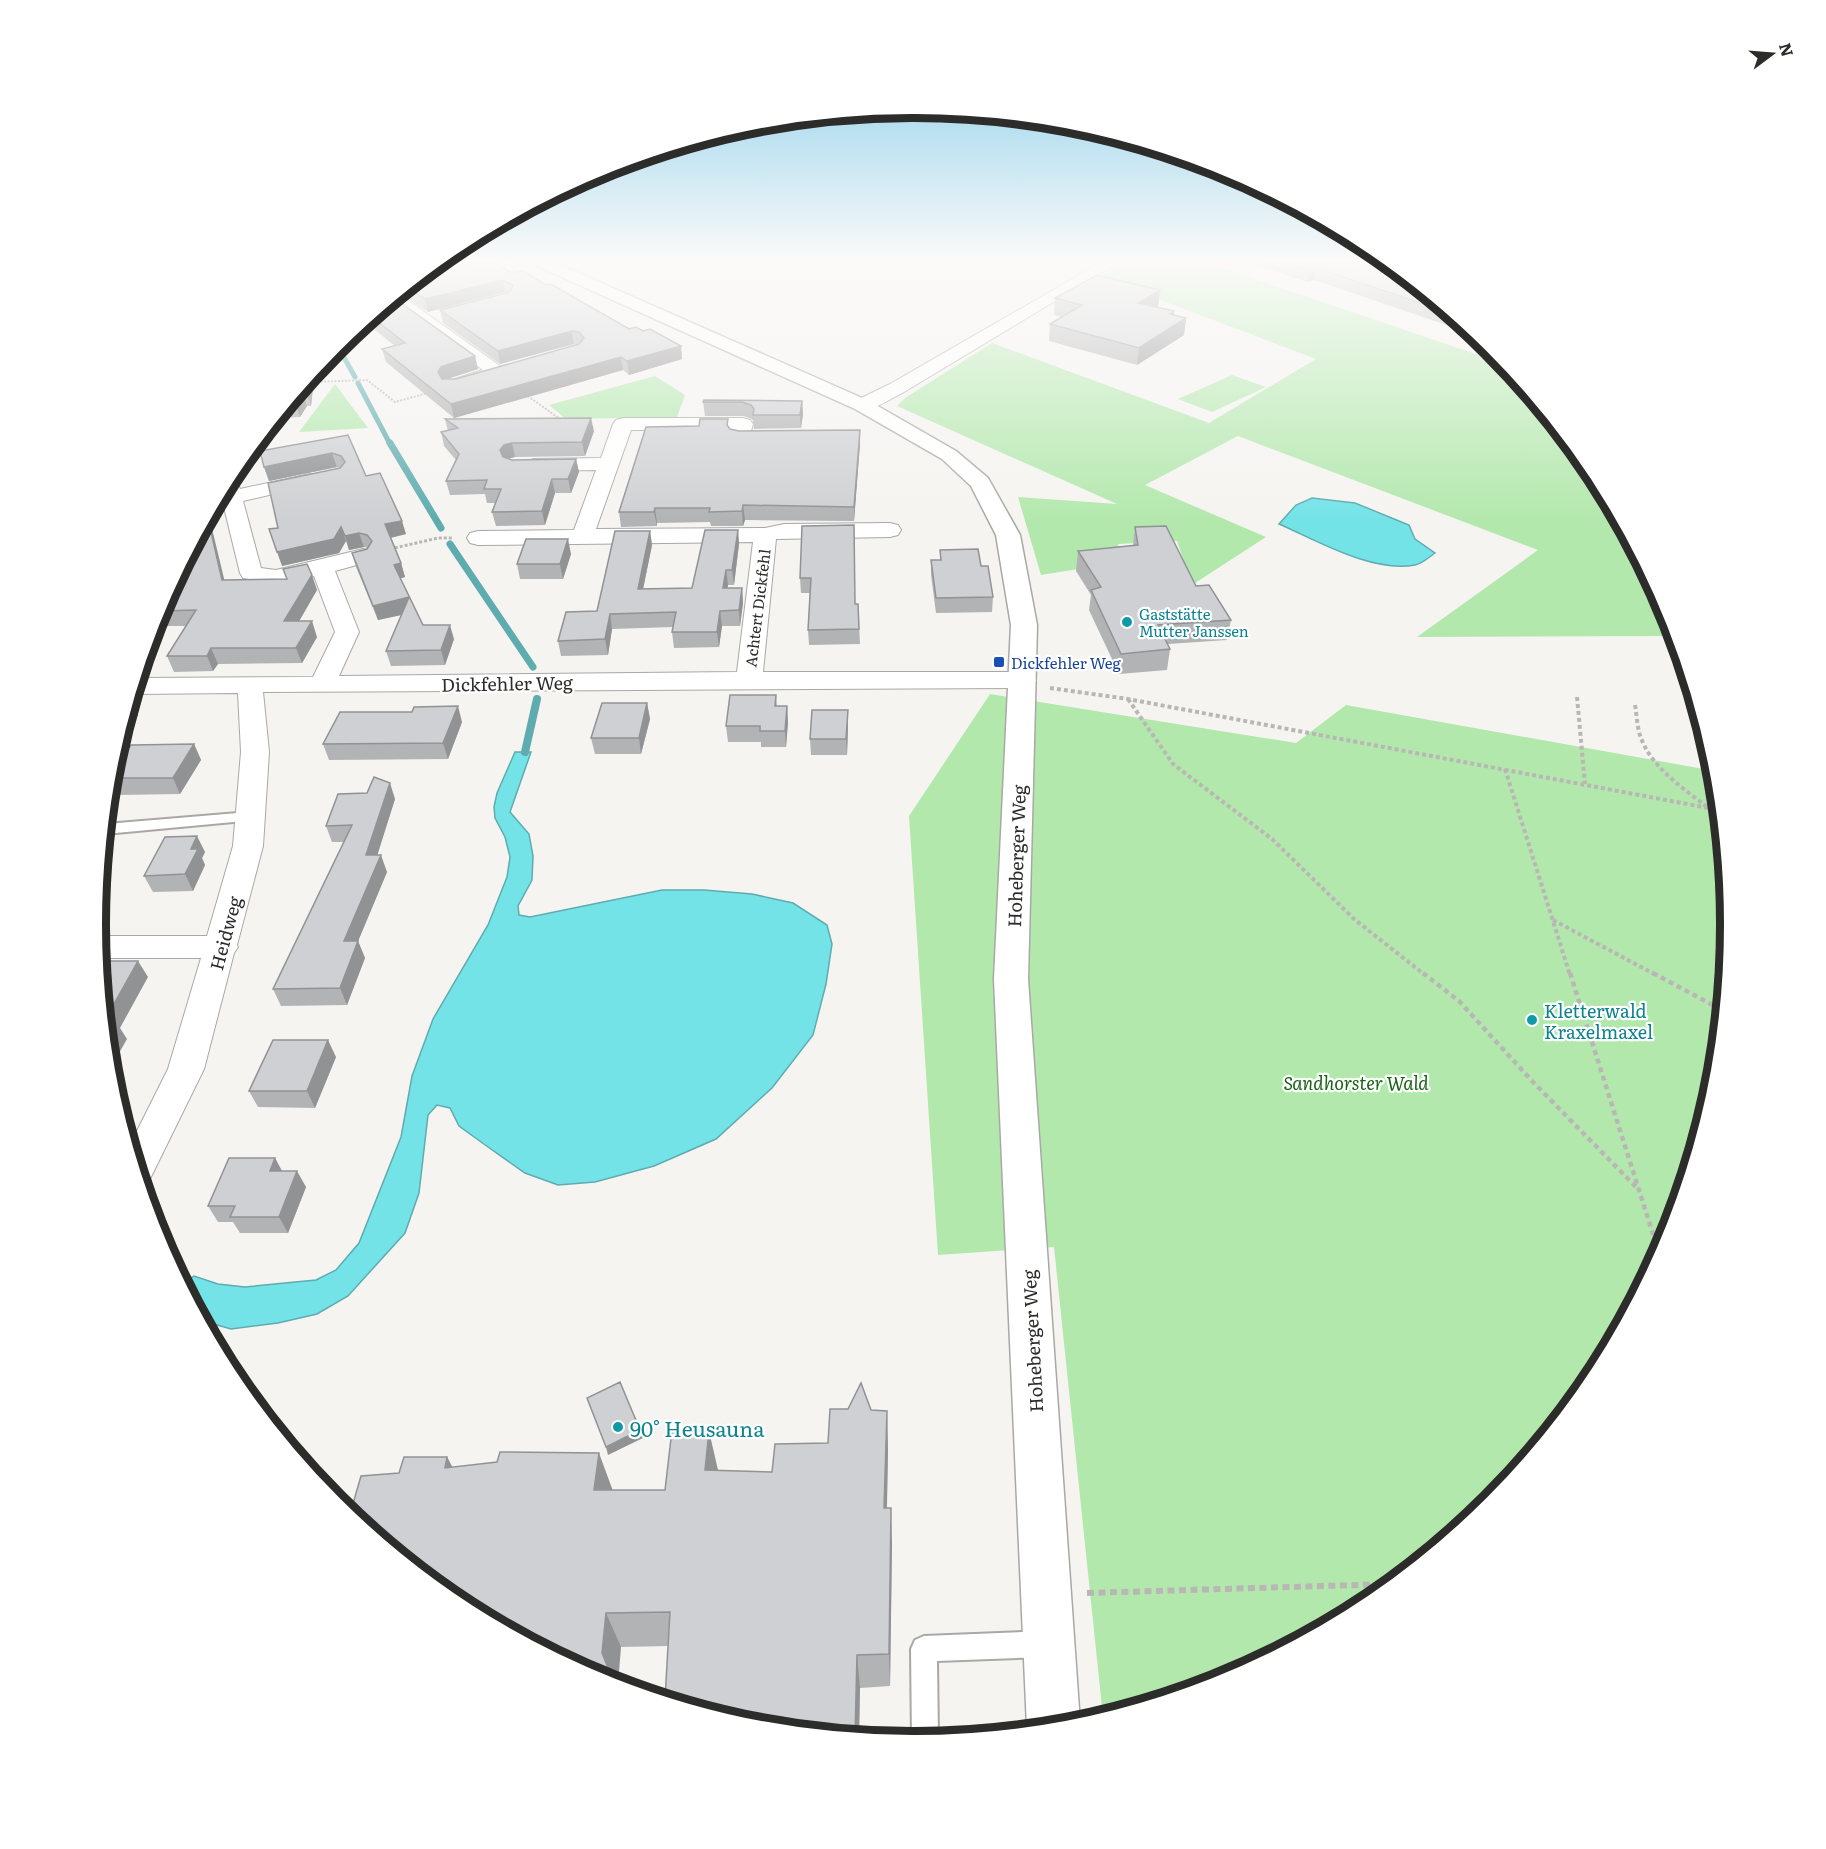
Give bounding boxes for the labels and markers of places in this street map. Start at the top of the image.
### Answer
place label: Gaststätte Mutter Janssen [1139,602,1249,642]
marker: Gaststätte Mutter Janssen [1120,615,1134,629]
place label: Dickfehler Weg [1011,651,1122,674]
marker: Dickfehler Weg [992,655,1006,669]
place label: Kletterwald Kraxelmaxel [1544,997,1653,1045]
marker: Kletterwald Kraxelmaxel [1525,1013,1539,1027]
place label: 90° Heusauna [630,1412,765,1443]
marker: 90° Heusauna [611,1420,625,1434]

